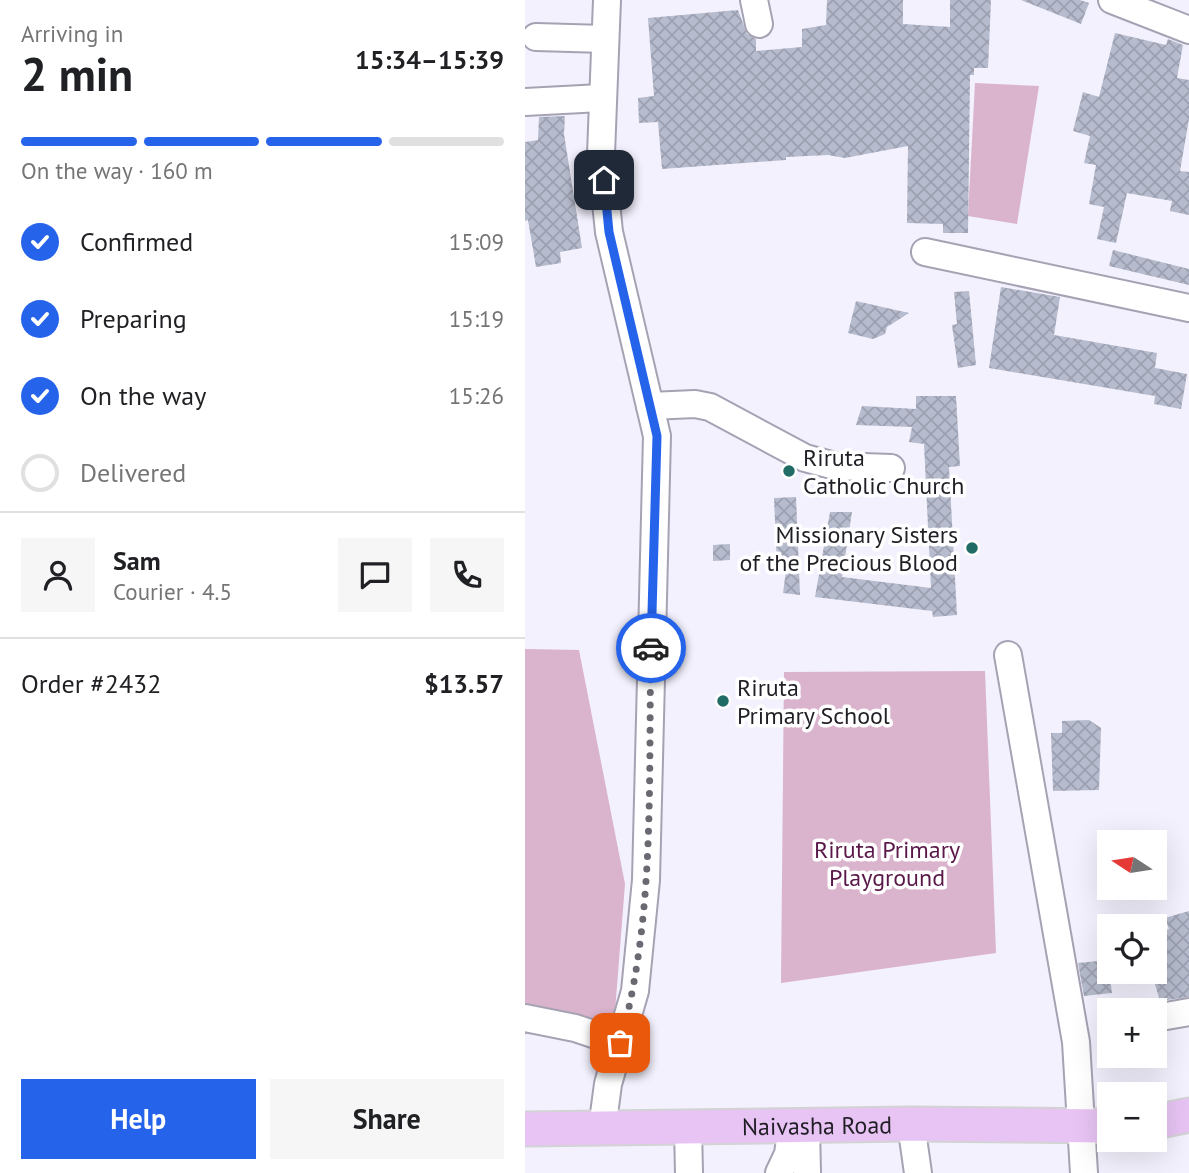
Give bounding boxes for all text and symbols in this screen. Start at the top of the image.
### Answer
text: Arriving in [21,19,123,48]
text: 15:34–15:39 [355,43,504,76]
text: 2 min [21,44,133,104]
pin [574,150,634,210]
text: On the way · 160 m [21,156,213,185]
icon: home [585,161,623,199]
icon: check [21,223,59,261]
text: Confirmed [80,225,193,258]
text: 15:09 [449,227,504,256]
icon: check [21,300,59,338]
text: Preparing [80,302,187,335]
text: 15:19 [449,304,504,333]
icon: check [21,377,59,415]
text: On the way [80,379,206,412]
text: 15:26 [449,381,504,410]
place label: Riruta Catholic Church [803,442,964,501]
text: Delivered [80,456,186,489]
marker: Riruta Catholic Church [781,463,797,479]
place label: Missionary Sisters of the Precious Blood [740,519,958,578]
button: person [21,538,95,612]
button: chat [338,538,412,612]
button: phone [430,538,504,612]
marker: Missionary Sisters of the Precious Blood [964,540,980,556]
text: Sam [113,544,161,577]
text: Courier · 4.5 [113,577,232,606]
courier [616,613,686,683]
icon: car [632,629,670,667]
text: Order #2432 [21,667,161,700]
text: $13.57 [424,667,504,700]
place label: Riruta Primary School [737,672,890,731]
marker: Riruta Primary School [715,693,731,709]
north arrow [1097,830,1167,900]
map controls [1097,830,1167,1152]
park label: Riruta Primary Playground [814,834,960,893]
button: locate [1097,914,1167,984]
button: + [1097,998,1167,1068]
pin [590,1013,650,1073]
icon: bag [601,1024,639,1062]
button: Help [21,1079,256,1159]
button: Share [270,1079,504,1159]
button: − [1097,1082,1167,1152]
street label: Naivasha Road [742,1109,892,1142]

